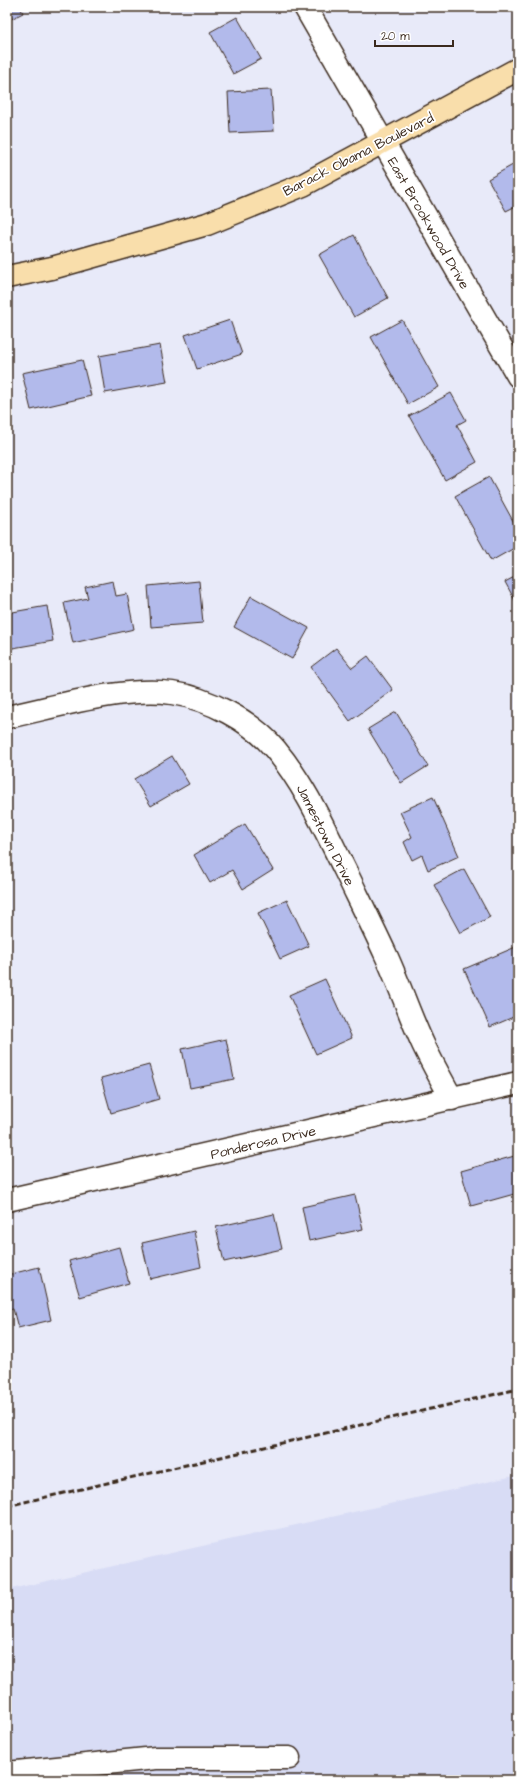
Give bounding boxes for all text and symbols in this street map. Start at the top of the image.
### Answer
scale bar [375,22,453,48]
text: 20 m [381,28,410,45]
street label: Barack Obama Boulevard [280,108,437,202]
street label: East Brookwood Drive [382,154,474,294]
street label: Jamestown Drive [291,781,359,890]
street label: Ponderosa Drive [209,1121,318,1165]

